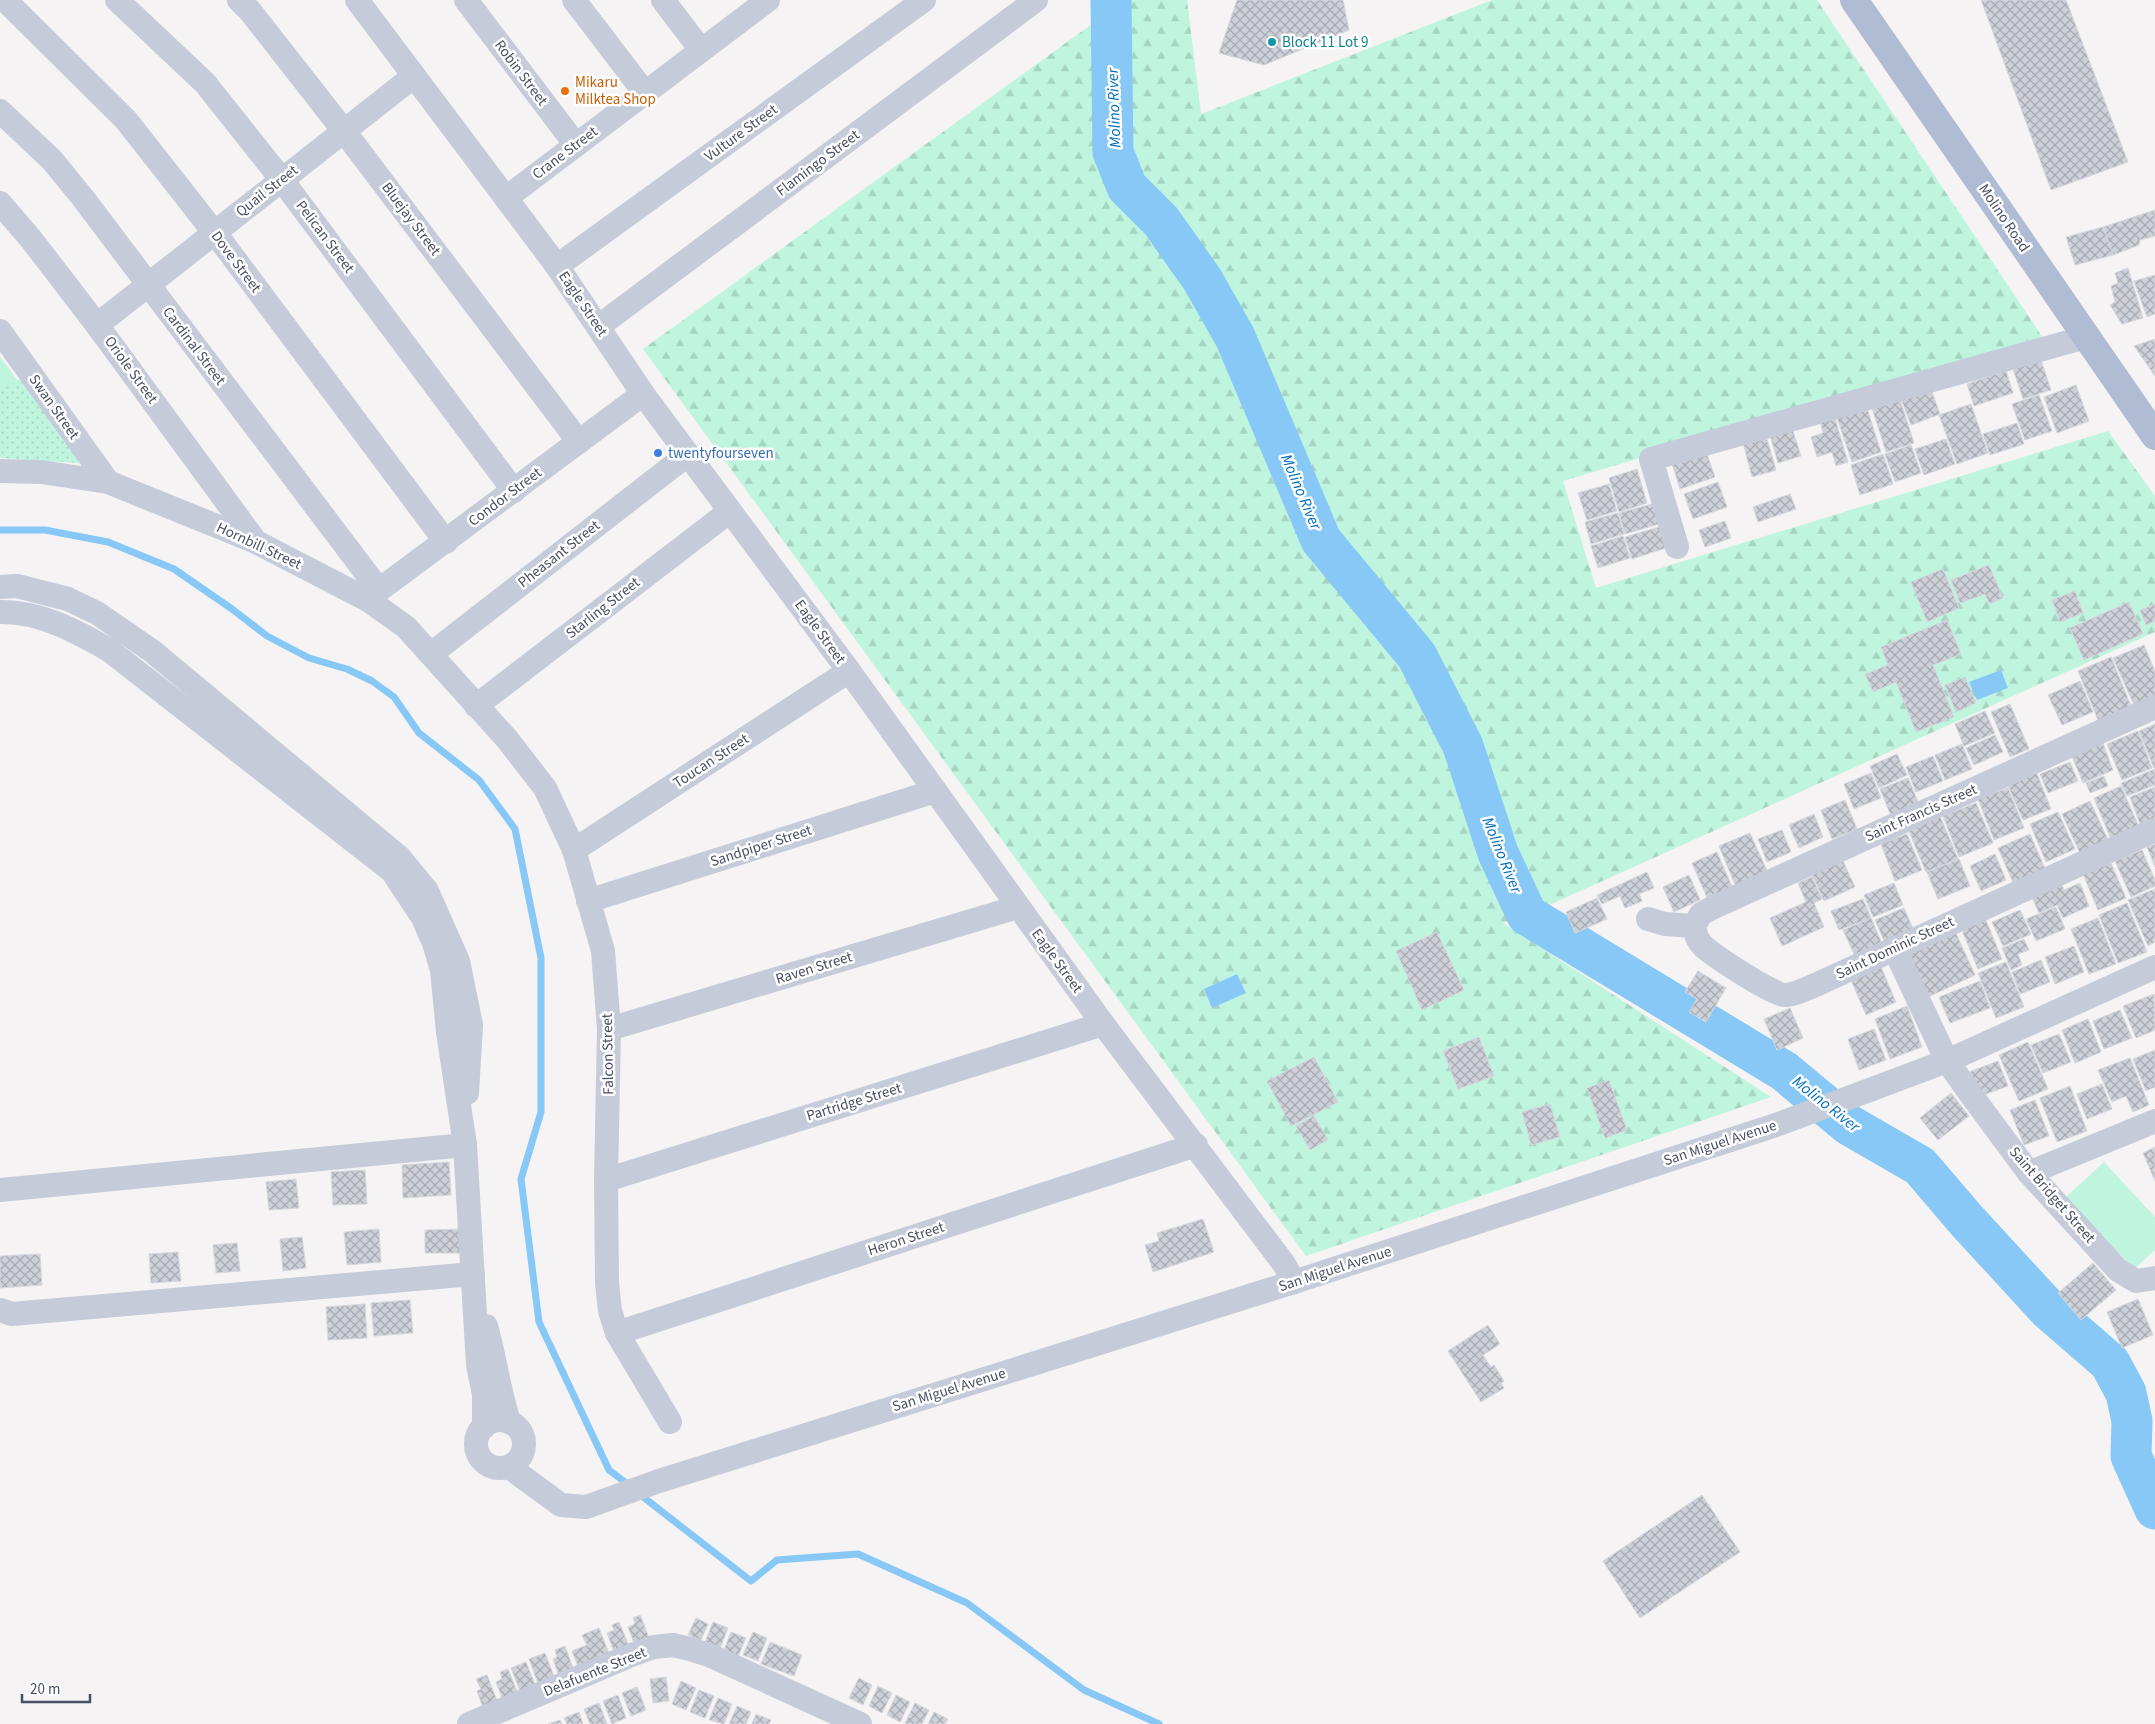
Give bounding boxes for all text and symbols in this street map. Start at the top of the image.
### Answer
place label: Block 11 Lot 9 [1282,32,1368,53]
street label: Robin Street [489,36,553,110]
marker: Block 11 Lot 9 [1266,36,1278,48]
water label: Molino River [1102,66,1126,148]
place label: Mikaru Milktea Shop [575,72,656,110]
marker: Mikaru Milktea Shop [559,85,571,97]
street label: Vulture Street [700,99,782,167]
street label: Crane Street [528,121,602,185]
street label: Flamingo Street [772,125,864,201]
street label: Quail Street [231,160,303,222]
street label: Bluejay Street [376,178,446,260]
street label: Molino Road [1973,180,2035,256]
street label: Pelican Street [291,196,359,278]
street label: Dove Street [206,227,266,297]
street label: Eagle Street [553,267,613,341]
street label: Cardinal Street [158,302,230,390]
street label: Oriole Street [99,332,163,408]
street label: Swan Street [24,370,84,444]
place label: twentyfourseven [668,443,774,464]
marker: twentyfourseven [652,447,664,459]
water label: Molino River [1275,451,1327,535]
street label: Condor Street [464,462,546,532]
street label: Pheasant Street [513,515,605,593]
street label: Hornbill Street [213,517,305,575]
street label: Starling Street [561,572,645,644]
street label: Eagle Street [790,596,850,668]
street label: Toucan Street [669,729,753,793]
street label: Saint Francis Street [1862,779,1980,847]
water label: Molino River [1477,814,1528,898]
street label: Sandpiper Street [708,820,814,872]
street label: Saint Dominic Street [1832,911,1958,985]
street label: Eagle Street [1027,925,1087,997]
street label: Raven Street [773,946,855,990]
street label: Falcon Street [597,1013,619,1095]
water label: Molino River [1788,1071,1866,1138]
street label: Partridge Street [804,1078,904,1126]
street label: San Miguel Avenue [1661,1115,1779,1171]
street label: Saint Bridget Street [2004,1142,2100,1248]
street label: Heron Street [865,1217,947,1261]
street label: San Miguel Avenue [1276,1241,1394,1297]
street label: San Miguel Avenue [890,1363,1008,1417]
street label: Delafuente Street [540,1642,650,1702]
scale bar [22,1672,90,1704]
text: 20 m [30,1679,60,1700]

